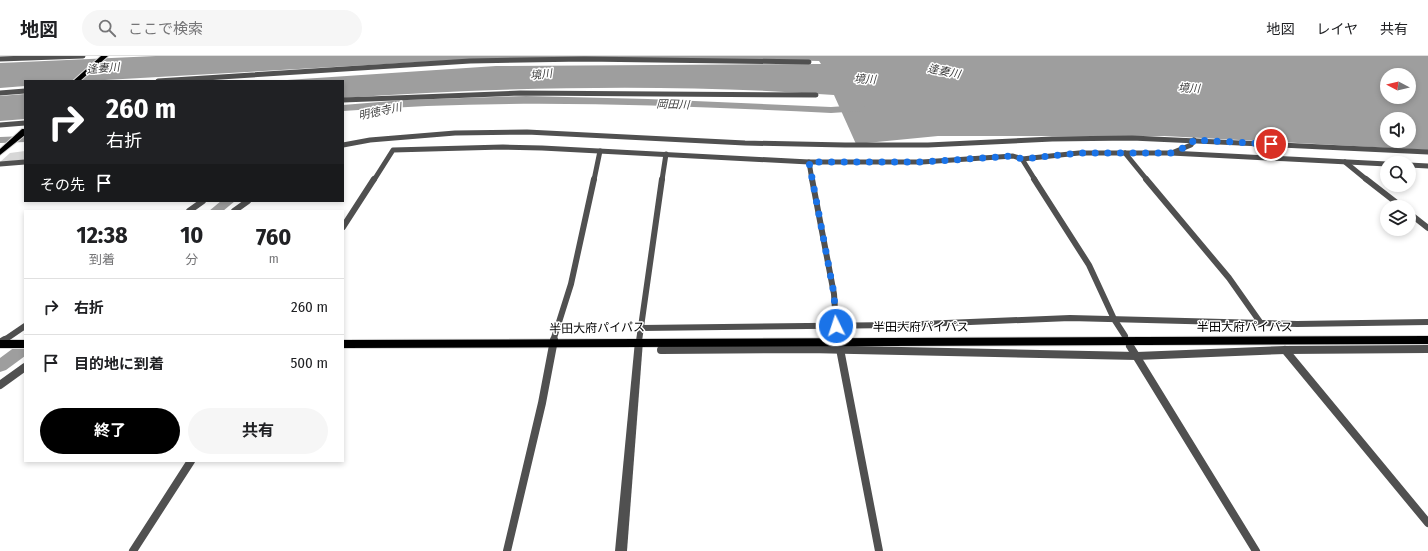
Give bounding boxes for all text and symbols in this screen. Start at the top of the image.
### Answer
search box [82,10,362,46]
icon: search [96,17,118,39]
text: 地図 [20,18,58,41]
text: ここで検索 [128,20,203,38]
text: 地図 [1266,21,1294,38]
text: レイヤ [1316,21,1358,38]
text: 共有 [1380,21,1408,38]
water label: 逢妻川 [86,61,121,76]
water label: 逢妻川 [926,62,962,81]
water label: 境川 [529,67,554,82]
north arrow [1380,68,1416,104]
map controls [1380,68,1416,236]
water label: 境川 [854,73,877,86]
water label: 境川 [1178,82,1201,95]
text: 260 m [106,92,176,125]
icon: right [40,96,92,148]
water label: 岡田川 [656,97,691,112]
water label: 明徳寺川 [357,100,404,122]
button: sound [1380,112,1416,148]
pin [1254,127,1288,161]
text: 右折 [106,130,142,152]
icon: arrive [1260,133,1282,155]
button: search [1380,156,1416,192]
icon: arrive [93,172,115,194]
text: その先 [40,176,85,194]
button: layers [1380,200,1416,236]
text: 12:38 [77,221,128,249]
text: 10 [180,221,203,249]
text: 760 [256,223,291,251]
text: m [269,251,279,266]
text: 到着 [89,252,115,267]
text: 分 [185,252,198,267]
icon: right [40,296,62,318]
text: 260 m [291,298,328,316]
text: 右折 [74,299,104,317]
position arrow [815,305,857,347]
street label: 半田大府パイパス [549,320,645,336]
street label: 半田大府パイパス [873,320,969,334]
street label: 半田大府パイパス [1197,320,1293,334]
icon: arrive [40,352,62,374]
text: 500 m [290,354,328,372]
text: 目的地に到着 [74,355,164,373]
button: 終了 [40,408,180,454]
button: 共有 [188,408,328,454]

